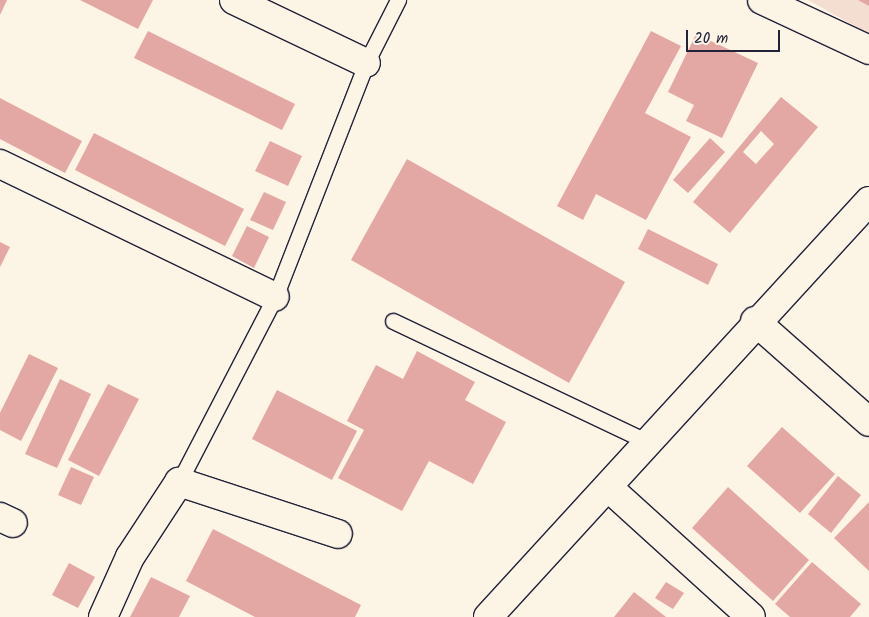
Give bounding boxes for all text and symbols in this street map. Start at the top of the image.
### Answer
scale bar [689,20,783,52]
text: 20 m [694,27,728,51]

